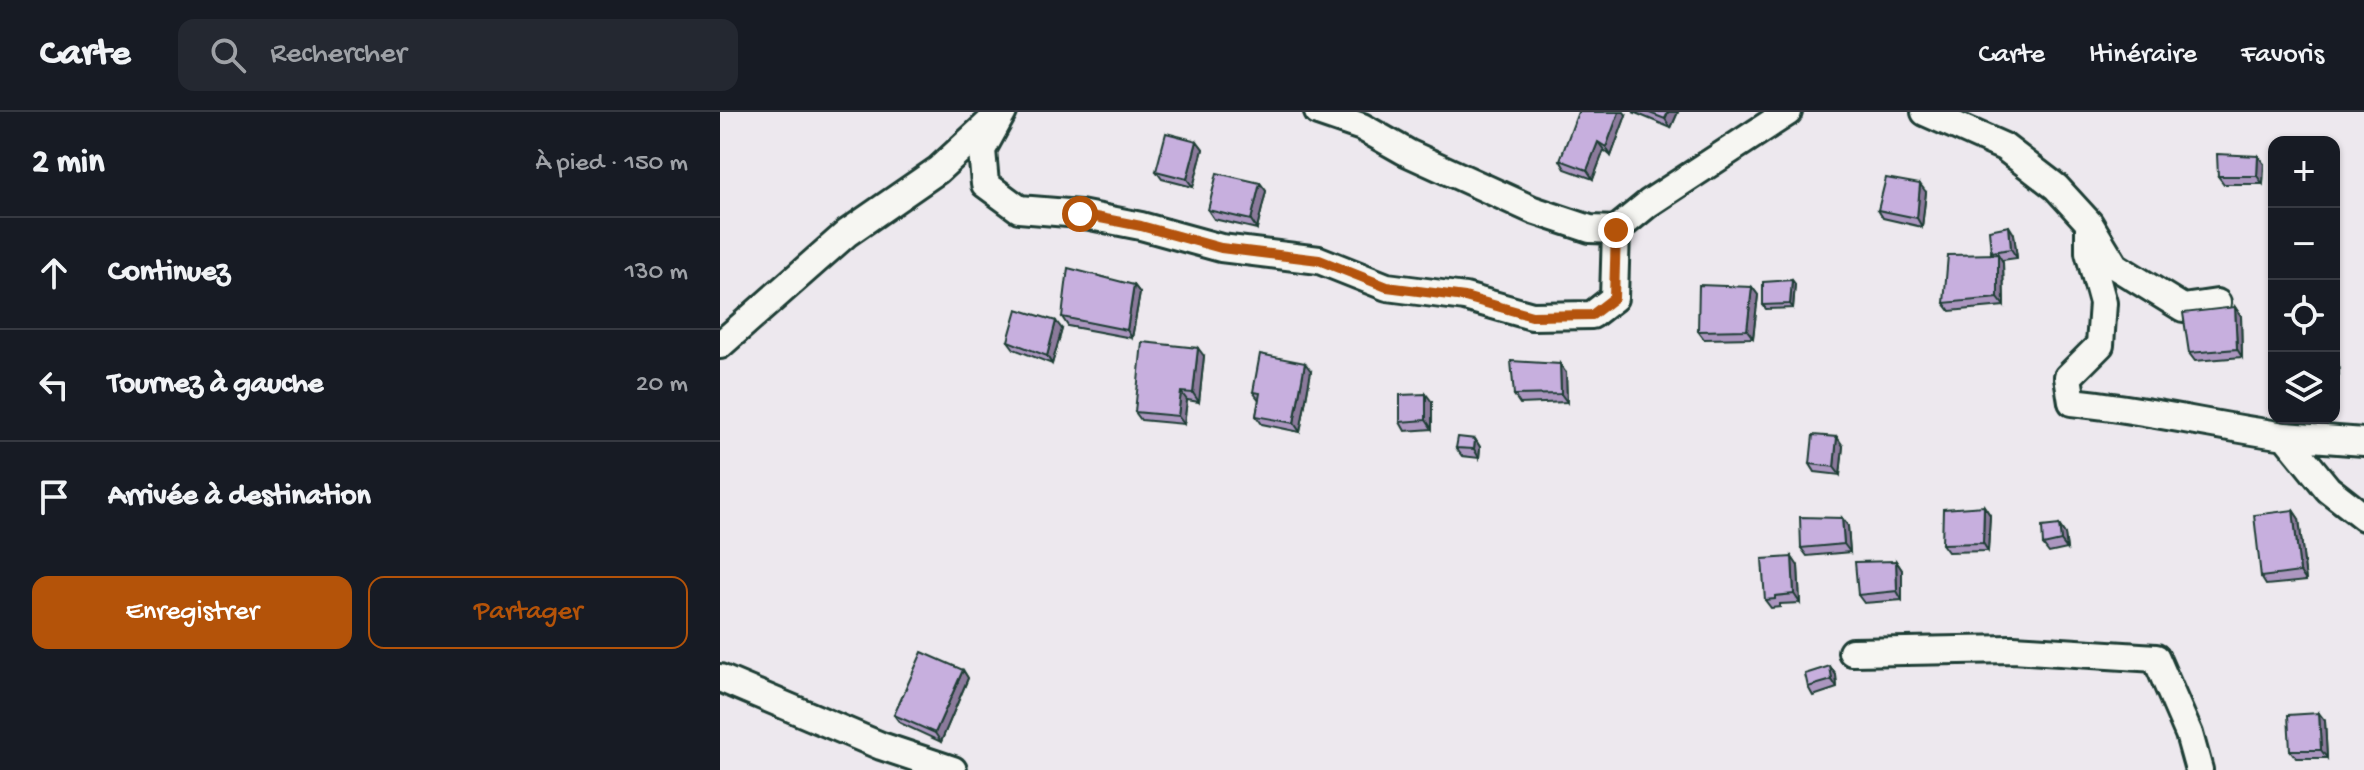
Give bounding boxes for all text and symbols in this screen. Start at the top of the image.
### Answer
search box [178,19,738,91]
text: Carte [40,33,130,77]
icon: search [206,33,250,77]
text: Rechercher [270,38,406,73]
text: Carte [1979,39,2045,72]
text: Itinéraire [2089,39,2197,72]
text: Favoris [2241,39,2324,72]
map controls [2268,136,2340,424]
button: + [2268,136,2340,208]
text: 2 min [32,144,104,184]
text: À pied · 150 m [535,149,688,180]
route start [1062,196,1098,232]
button: − [2268,208,2340,280]
route end [1598,212,1634,248]
icon: ahead [32,251,76,295]
text: Continuez [108,256,230,291]
text: 130 m [625,258,688,289]
button: locate [2268,280,2340,352]
button: layers [2268,352,2340,424]
icon: left [32,363,76,407]
text: Tournez à gauche [108,368,323,403]
text: 20 m [636,370,688,401]
icon: arrive [32,475,76,519]
text: Arrivée à destination [108,480,371,515]
button: Enregistrer [32,576,352,649]
button: Partager [368,576,688,649]

